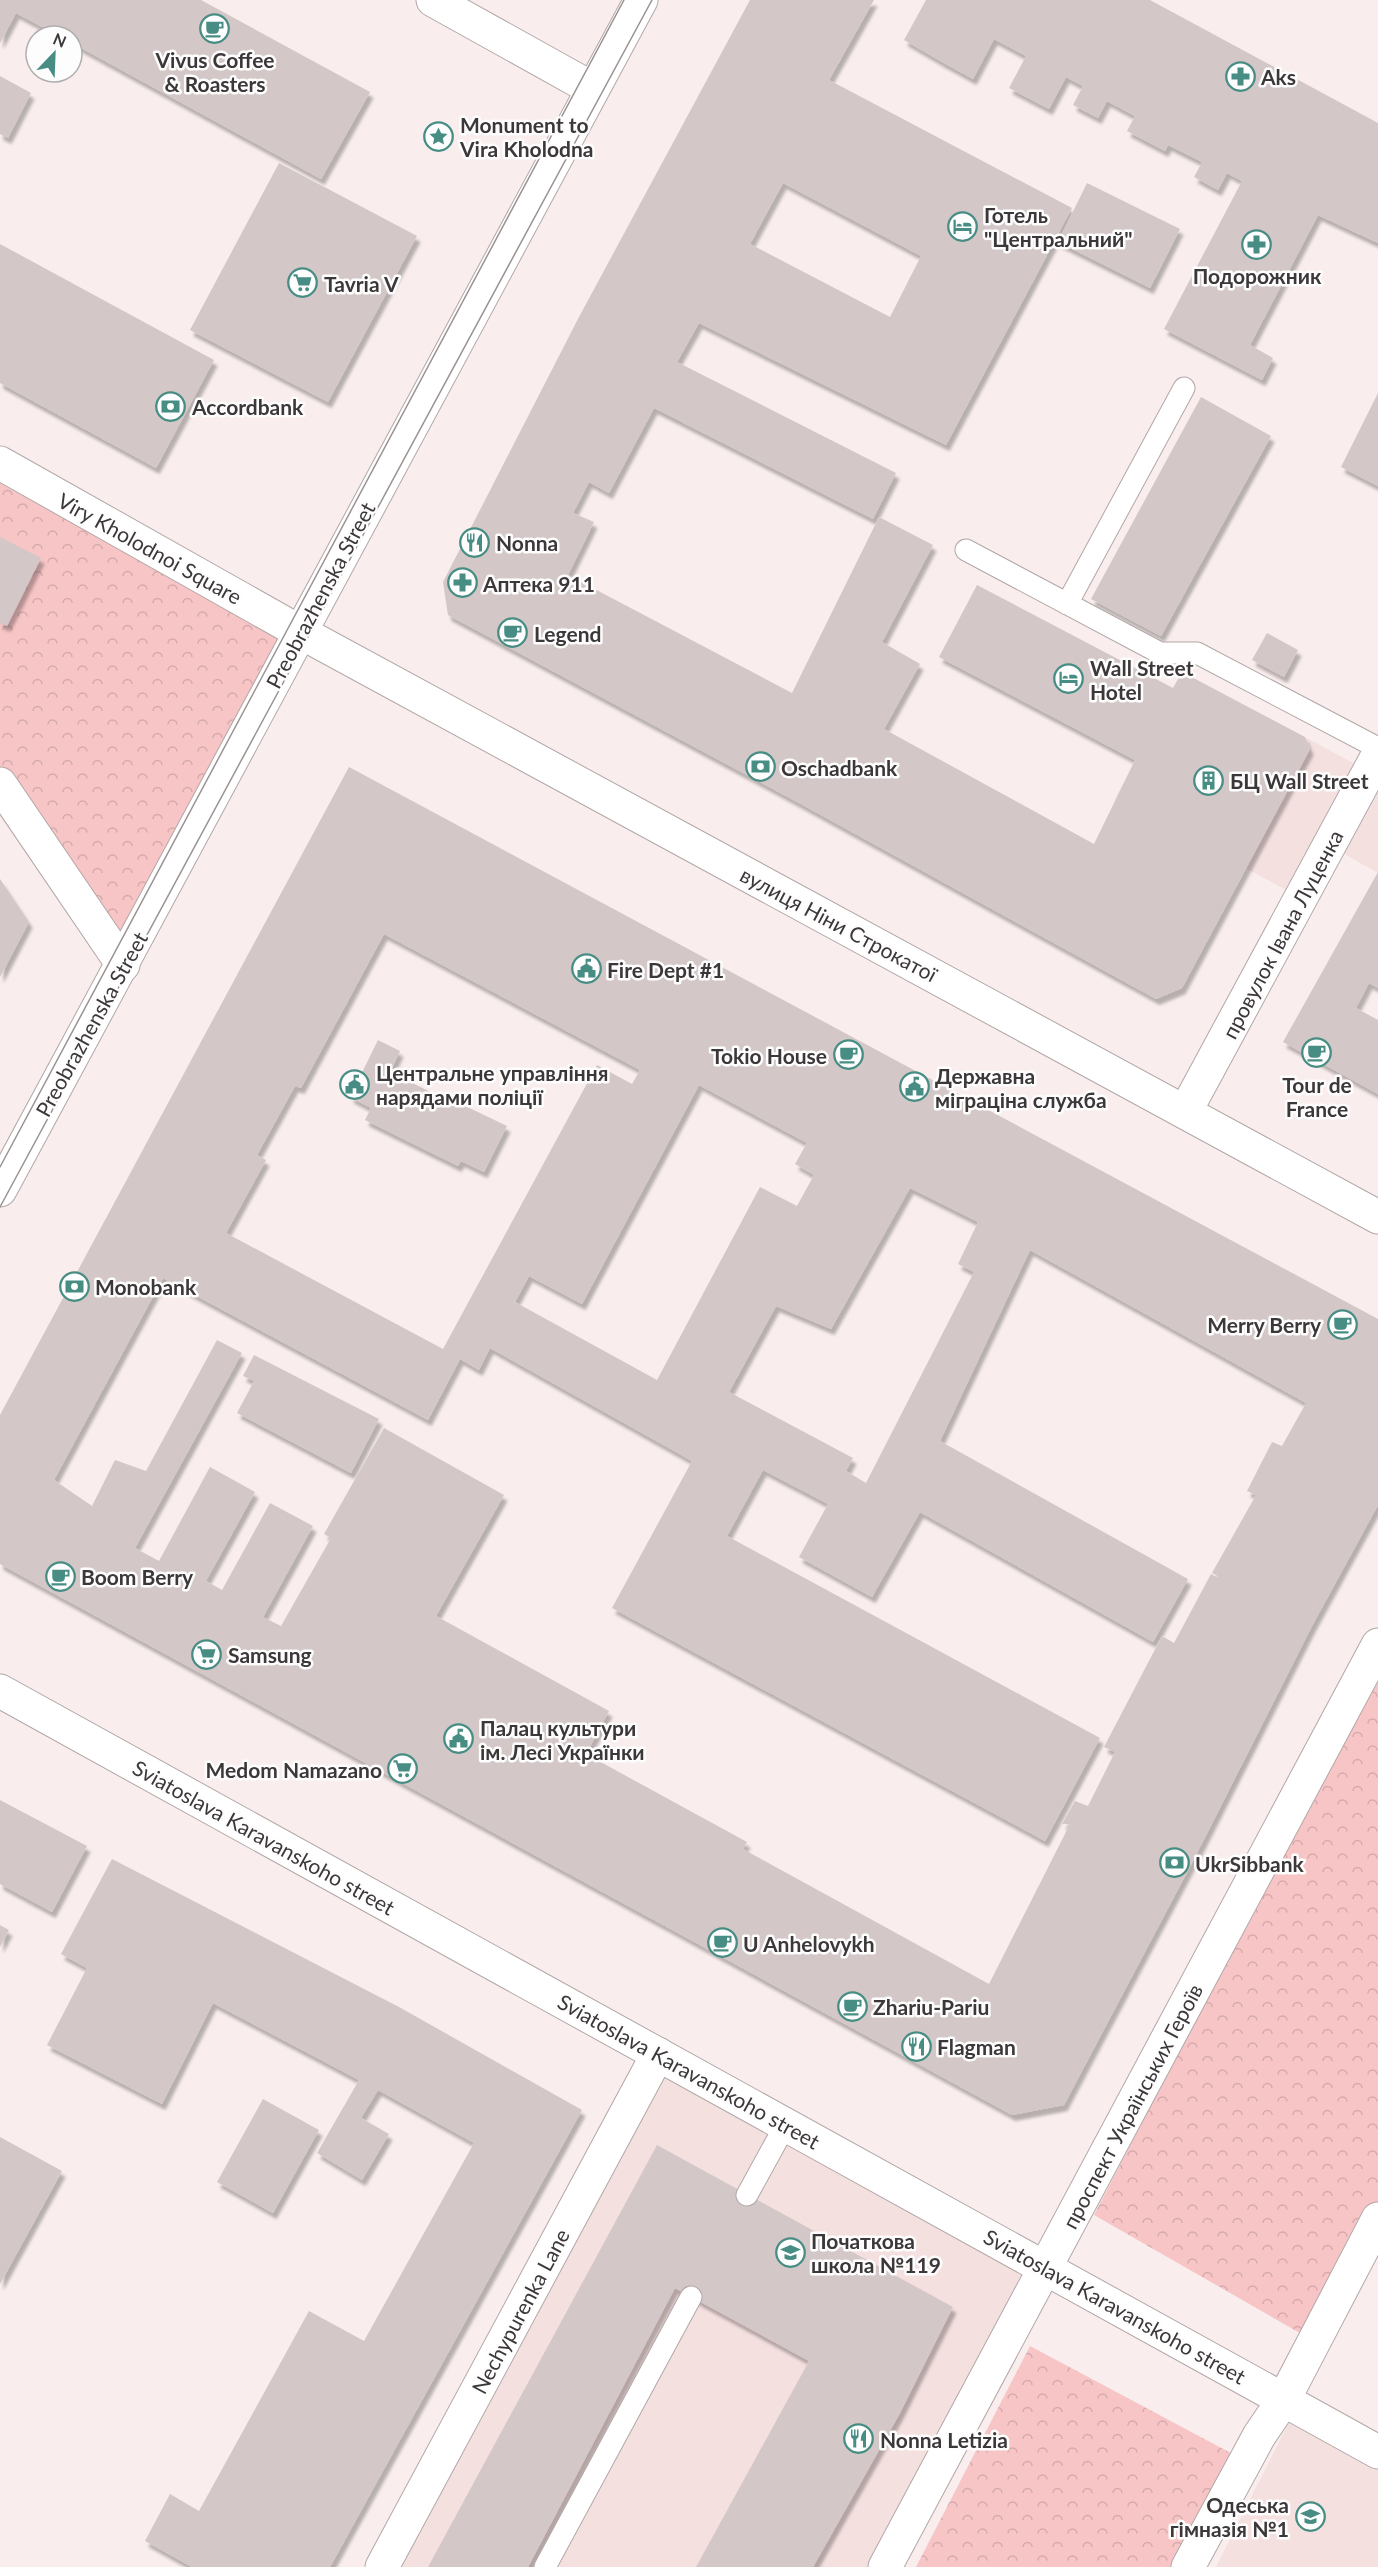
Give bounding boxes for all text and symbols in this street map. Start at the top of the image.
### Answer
cafe icon: Vivus Coffee & Roasters [199,12,231,44]
north arrow [24,24,84,84]
text: N [51,29,69,51]
place label: Vivus Coffee & Roasters [154,47,275,96]
pharmacy icon: Aks [1224,60,1256,92]
place label: Aks [1260,64,1296,89]
place label: Monument to Vira Kholodna [459,112,593,161]
place icon: Monument to Vira Kholodna [423,120,455,152]
place label: Готель "Центральний" [984,202,1132,251]
hotel icon: Готель "Центральний" [947,210,979,242]
pharmacy icon: Подорожник [1241,228,1273,260]
place label: Подорожник [1193,263,1322,288]
supermarket icon: Tavria V [287,267,319,299]
place label: Tavria V [324,271,399,296]
bank icon: Accordbank [155,390,187,422]
place label: Accordbank [191,394,304,419]
street label: Viry Kholodnoi Square [54,487,246,609]
street label: Preobrazhenska Street [260,497,380,692]
restaurant icon: Nonna [459,526,491,558]
place label: Nonna [496,530,558,555]
pharmacy icon: Аптека 911 [446,567,478,599]
place label: Аптека 911 [482,571,595,596]
cafe icon: Legend [497,617,529,649]
place label: Legend [534,621,601,646]
place label: Wall Street Hotel [1090,655,1194,704]
hotel icon: Wall Street Hotel [1053,663,1085,695]
bank icon: Oschadbank [744,751,776,783]
place label: Oschadbank [781,755,898,780]
building icon: БЦ Wall Street [1193,764,1225,796]
place label: БЦ Wall Street [1230,768,1369,793]
street label: провулок Івана Луценка [1216,825,1348,1043]
street label: вулиця Ніни Строкатої [736,862,942,987]
street label: Preobrazhenska Street [30,927,152,1121]
public building icon: Fire Dept #1 [570,953,602,985]
place label: Fire Dept #1 [607,957,724,982]
cafe icon: Tour de France [1301,1037,1333,1069]
cafe icon: Tokio House [832,1039,864,1071]
place label: Tokio House [711,1043,827,1068]
place label: Центральне управління нарядами поліції [376,1060,608,1109]
place label: Державна міграціна служба [935,1063,1107,1112]
public building icon: Центральне управління нарядами поліції [339,1068,371,1100]
public building icon: Державна міграціна служба [898,1071,930,1103]
place label: Tour de France [1282,1072,1352,1121]
bank icon: Monobank [58,1270,90,1302]
place label: Monobank [95,1274,197,1299]
cafe icon: Merry Berry [1326,1308,1358,1340]
place label: Merry Berry [1207,1312,1322,1337]
cafe icon: Boom Berry [44,1560,76,1592]
place label: Boom Berry [81,1564,194,1589]
supermarket icon: Samsung [191,1638,223,1670]
place label: Samsung [228,1642,312,1667]
place label: Палац культури ім. Лесі Українки [480,1715,645,1764]
public building icon: Палац культури ім. Лесі Українки [443,1723,475,1755]
supermarket icon: Medom Namazano [387,1753,419,1785]
street label: Sviatoslava Karavanskoho street [129,1754,400,1920]
place label: Medom Namazano [206,1757,382,1782]
bank icon: UkrSibbank [1158,1847,1190,1879]
place label: UkrSibbank [1195,1851,1305,1876]
cafe icon: U Anhelovykh [706,1927,738,1959]
place label: U Anhelovykh [743,1931,875,1956]
street label: проспект Українських Героїв [1057,1979,1207,2233]
street label: Sviatoslava Karavanskoho street [554,1988,825,2154]
cafe icon: Zhariu-Pariu [836,1990,868,2022]
place label: Zhariu-Pariu [873,1994,989,2019]
restaurant icon: Flagman [900,2030,932,2062]
place label: Flagman [937,2034,1016,2059]
street label: Sviatoslava Karavanskoho street [980,2223,1251,2389]
street label: Nechypurenka Lane [466,2224,574,2398]
place label: Початкова школа №119 [811,2228,941,2277]
school or university icon: Початкова школа №119 [774,2236,806,2268]
restaurant icon: Nonna Letizia [843,2423,875,2455]
place label: Nonna Letizia [880,2427,1008,2452]
place label: Одеська гімназія №1 [1170,2492,1289,2541]
school or university icon: Одеська гімназія №1 [1294,2500,1326,2532]

